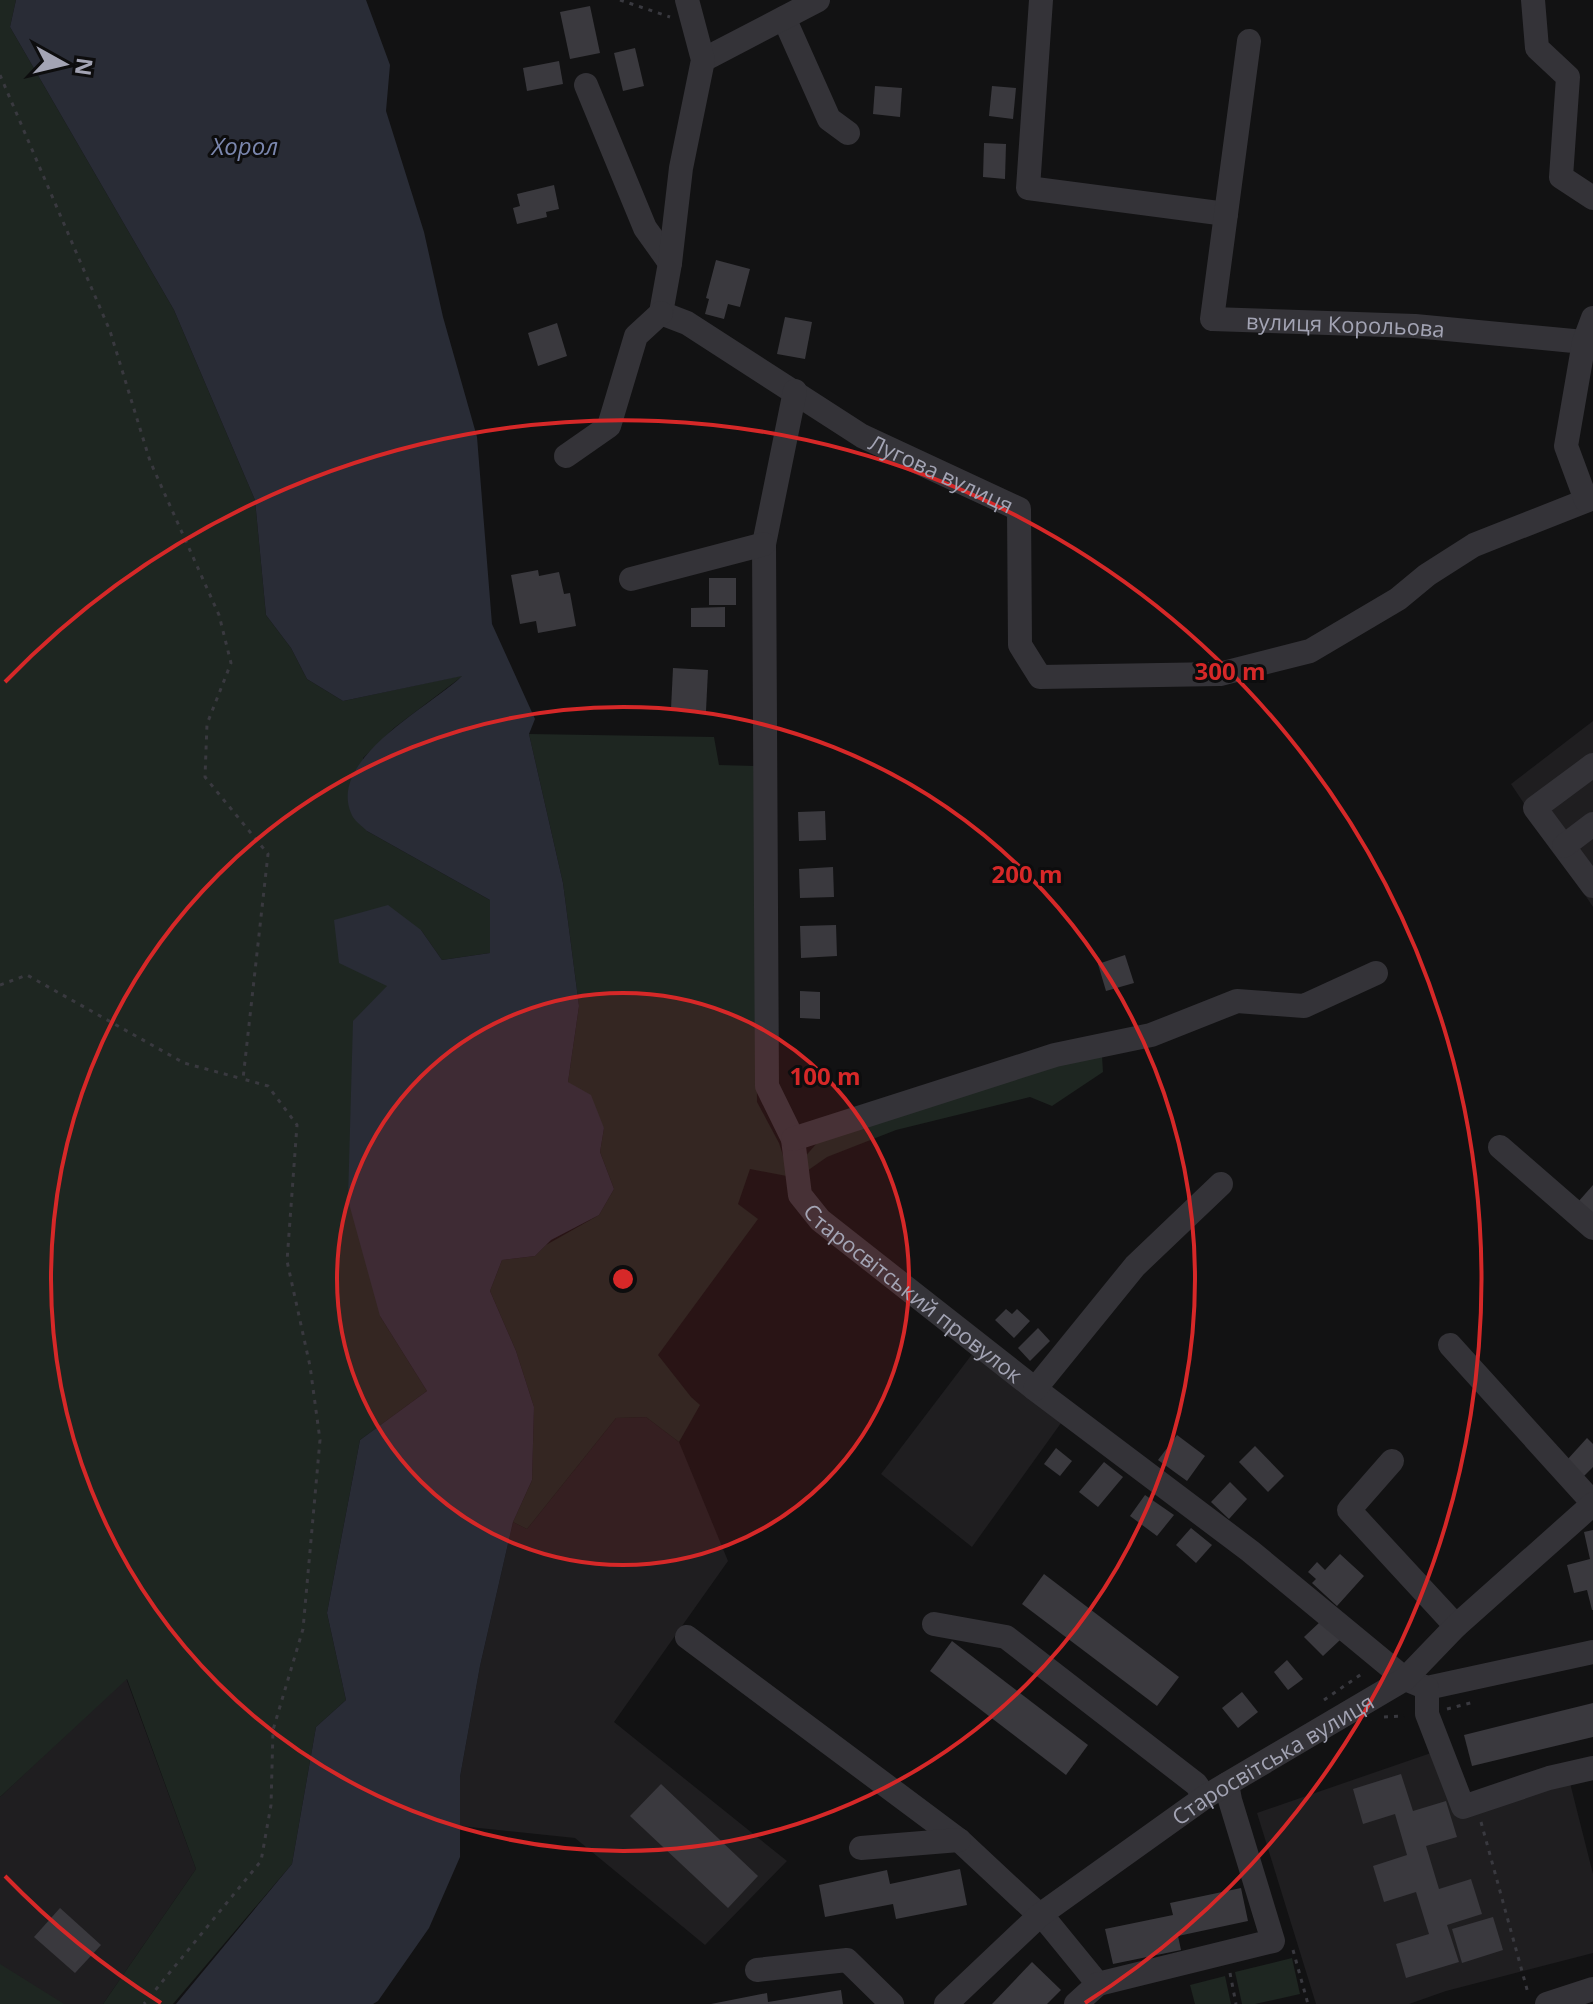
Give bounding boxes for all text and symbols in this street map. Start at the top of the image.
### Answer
north arrow [24,24,104,104]
text: N [69,56,101,78]
water label: Хорол [210,129,278,162]
street label: вулиця Корольова [1246,305,1446,344]
street label: Лугова вулиця [865,427,1019,520]
text: 300 m [1195,654,1265,687]
text: 200 m [992,857,1062,890]
text: 100 m [790,1059,860,1092]
street label: Старосвітський провулок [797,1197,1030,1389]
centre of rings [609,1265,637,1293]
street label: Старосвітська вулиця [1165,1686,1379,1831]

